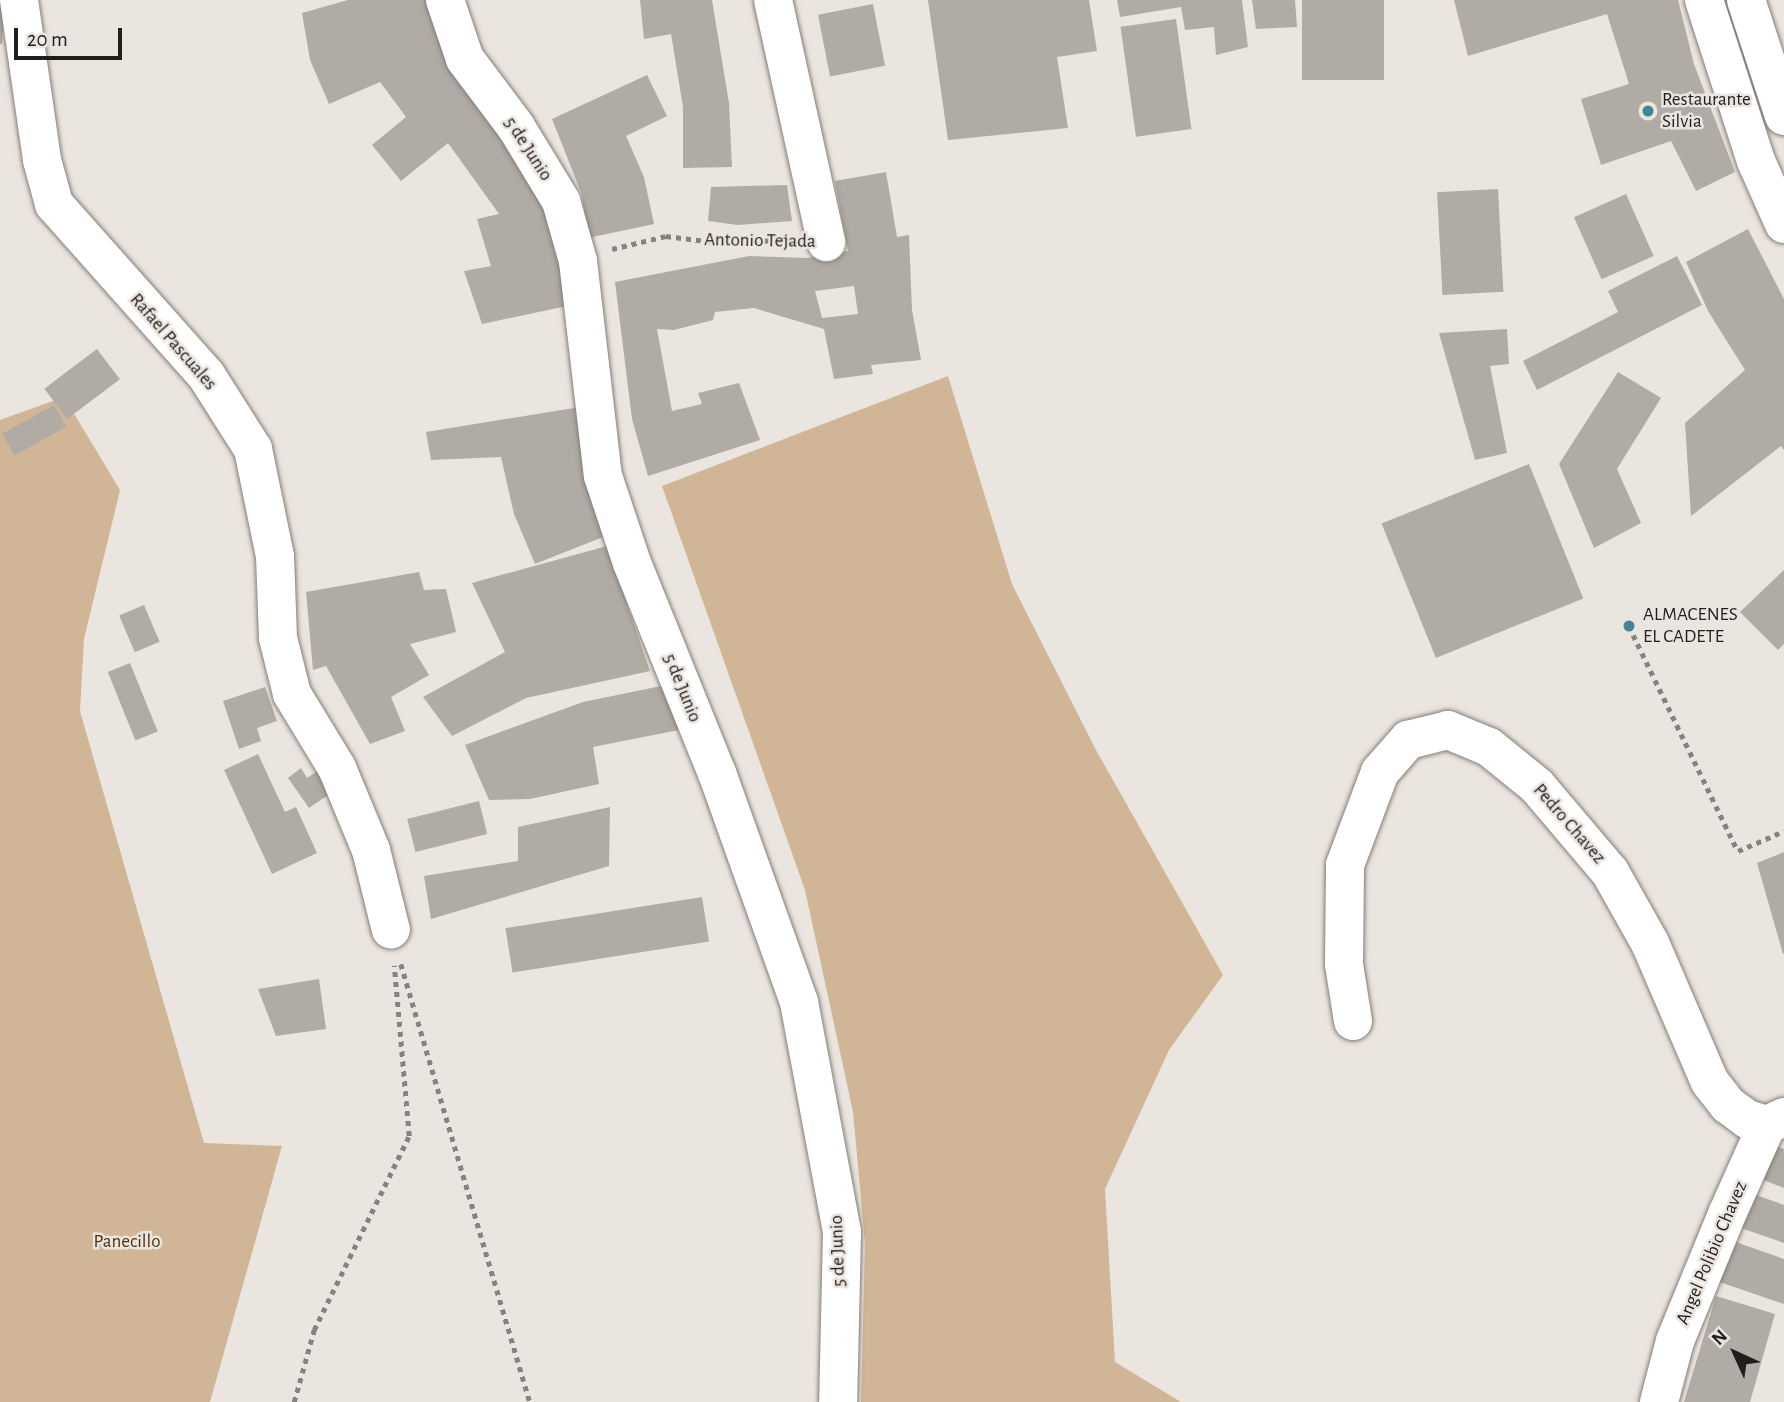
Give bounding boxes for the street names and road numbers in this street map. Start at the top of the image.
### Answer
street label: 5 de Junio [499,113,557,185]
street label: Antonio Tejada [704,229,816,253]
street label: Rafael Pascuales [125,289,221,395]
street label: 5 de Junio [658,650,706,726]
street label: Pedro Chavez [1528,779,1610,869]
street label: Angel Polibio Chavez [1671,1178,1753,1328]
street label: 5 de Junio [825,1215,851,1287]

